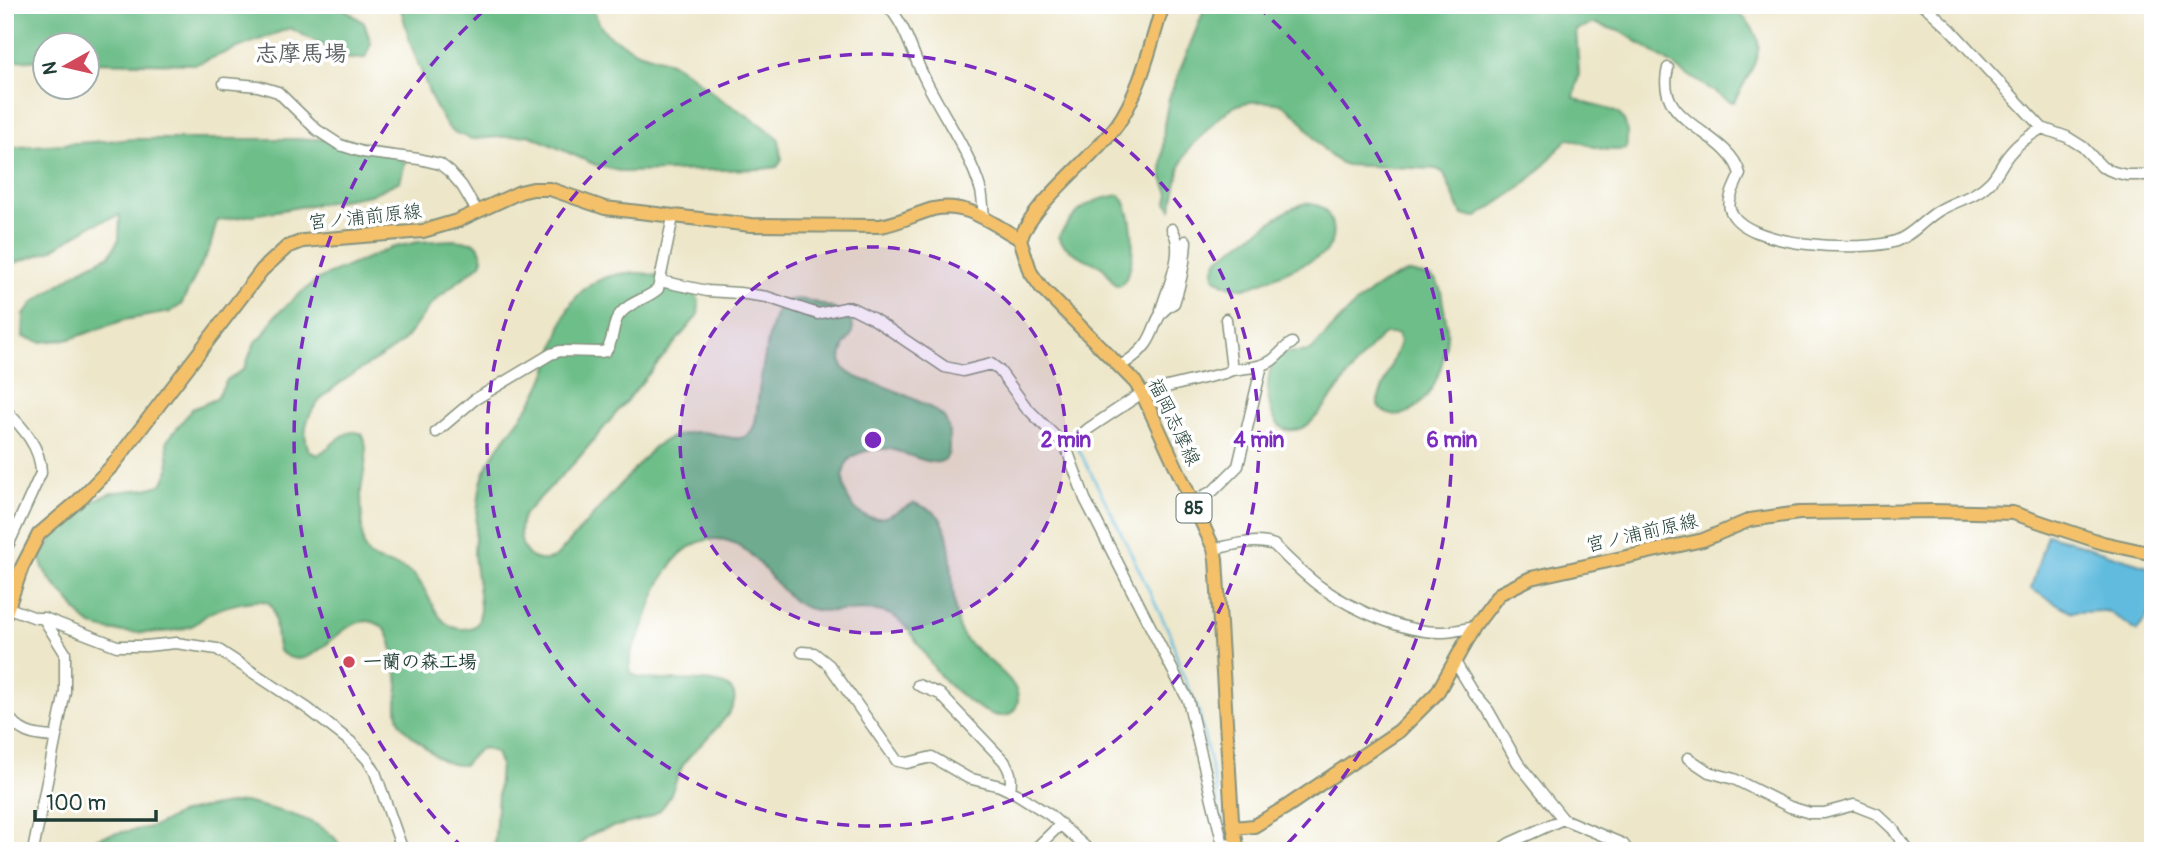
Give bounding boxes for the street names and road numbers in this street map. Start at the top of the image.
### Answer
street label: 宮ノ浦前原線 [307,199,423,235]
street label: 福岡志摩線 [1142,374,1206,470]
road number: 85 [1176,494,1212,522]
street label: 宮ノ浦前原線 [1584,508,1700,558]

